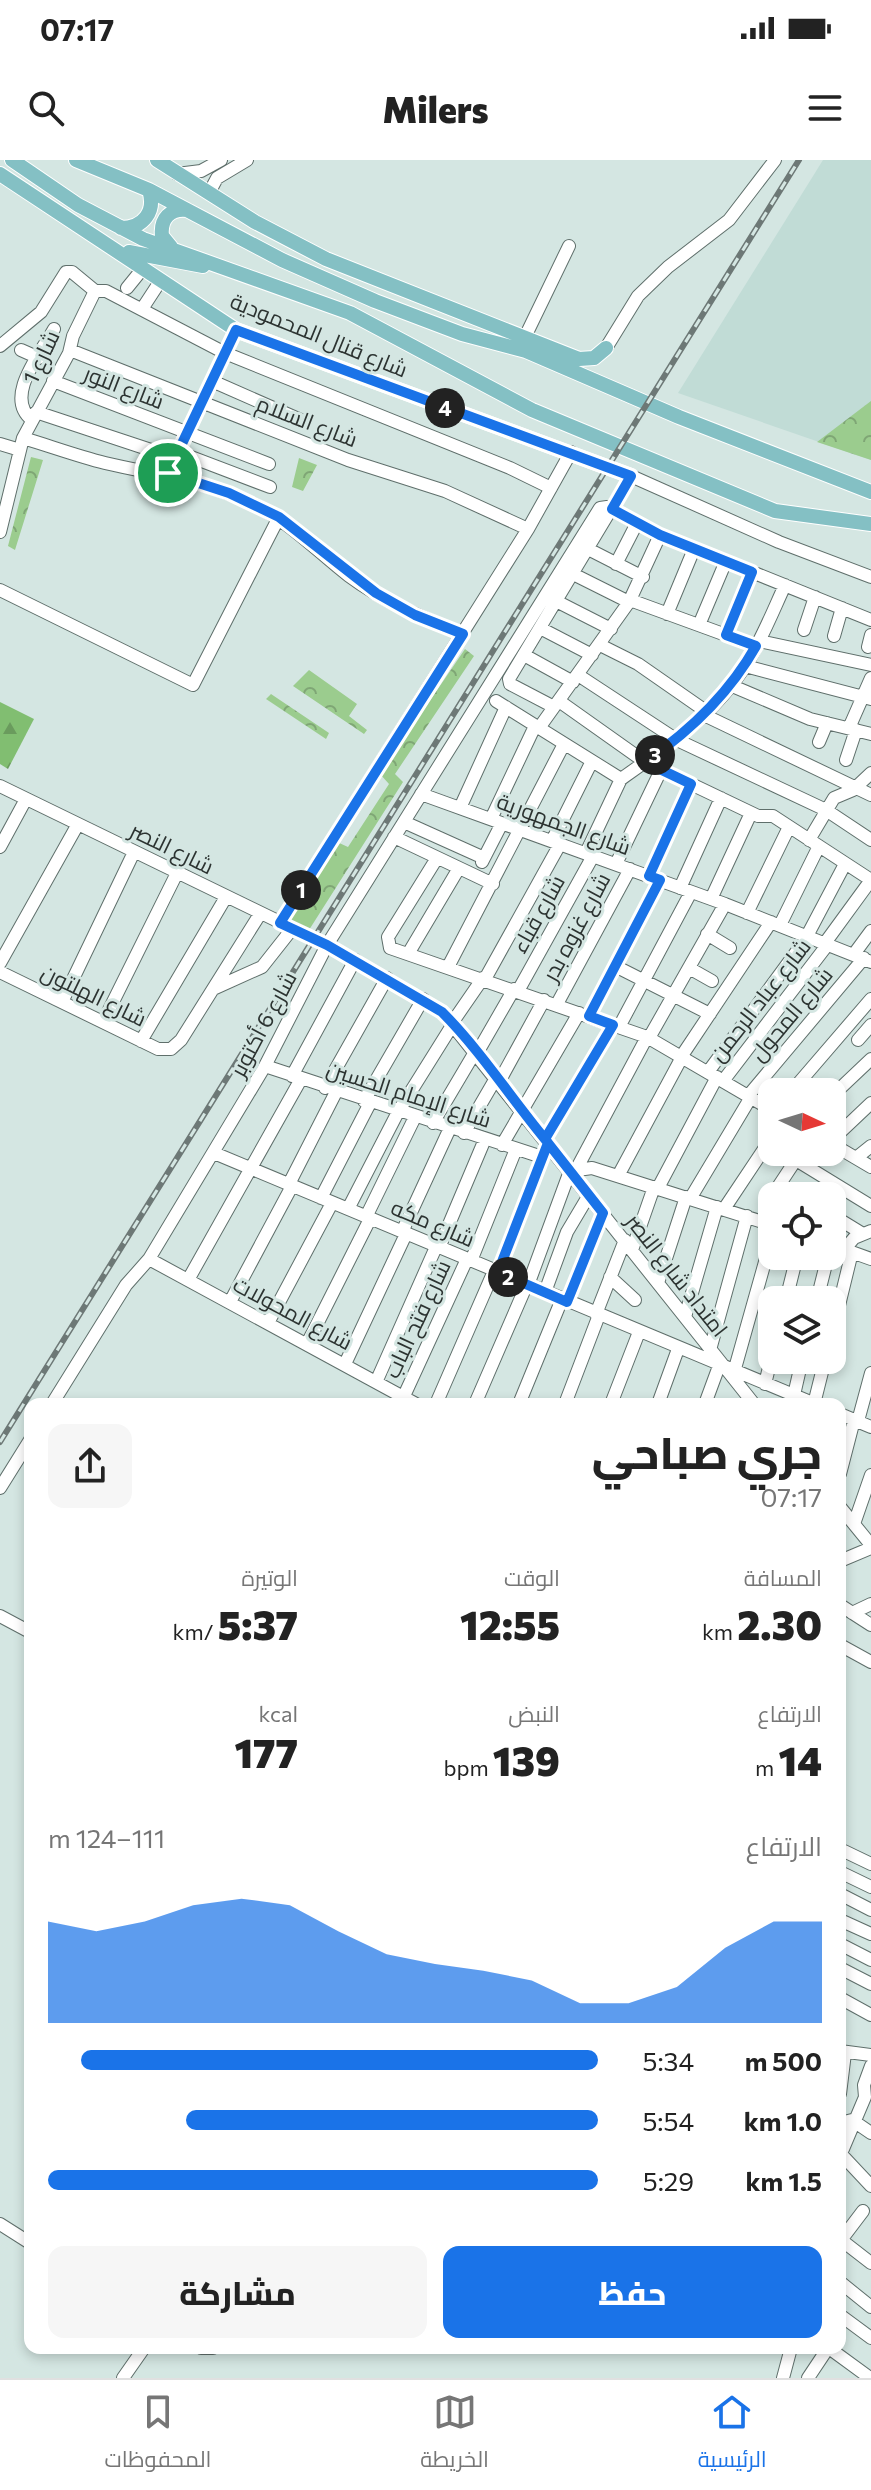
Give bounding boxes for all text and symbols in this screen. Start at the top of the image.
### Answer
text: 07:17 [40,10,114,47]
icon: search [24,86,68,130]
text: Milers [382,86,489,130]
icon: menu [803,86,847,130]
street label: شارع قنال المحمودية [226,287,412,384]
street label: شارع 1 [16,326,66,389]
street label: شارع النور [78,358,168,416]
pin: 4 [425,388,465,428]
street label: شارع السلام [252,389,362,455]
text: 4 [438,394,452,421]
pin [134,439,202,507]
icon: arrive [146,451,190,495]
pin: 3 [635,735,675,775]
text: 3 [649,741,661,768]
street label: شارع الجمهورية [493,787,635,862]
street label: شارع النصر [123,815,219,881]
street label: شارع غزوه بدر [535,868,617,988]
pin: 1 [281,870,321,910]
street label: شارع قباء [505,870,572,958]
text: 1 [296,876,306,903]
street label: شارع عباد الرحمن [703,933,818,1068]
street label: شارع الهلتون [36,957,151,1033]
street label: شارع المحول [744,961,839,1067]
street label: شارع 6 أكتوبر [223,966,303,1084]
street label: شارع الإمام الحسين [322,1054,495,1136]
north arrow [758,1078,846,1166]
map controls [758,1078,846,1374]
button: locate [758,1182,846,1270]
street label: شارع مكه [387,1193,479,1254]
street label: امتداد شارع النصر [618,1206,734,1343]
street label: شارع فتح الباب [377,1256,457,1383]
pin: 2 [488,1257,528,1297]
text: 2 [502,1263,514,1290]
street label: شارع المحولات [228,1270,357,1357]
button: layers [758,1286,846,1374]
button: share [48,1424,132,1508]
text: جري صباحي [592,1424,822,1478]
text: 07:17 [760,1481,822,1512]
text: الوتيرة [242,1564,298,1591]
text: الوقت [504,1564,560,1591]
text: المسافة [744,1564,822,1591]
text: 5:37 [218,1599,298,1648]
text: 12:55 [460,1599,560,1648]
text: 2.30 [737,1599,822,1648]
text: /km [173,1618,218,1645]
text: km [702,1618,737,1645]
text: kcal [259,1700,298,1727]
text: النبض [508,1700,560,1727]
text: الارتفاع [758,1700,822,1727]
text: 177 [234,1727,298,1776]
text: 139 [493,1735,560,1784]
text: 14 [778,1735,822,1784]
text: bpm [443,1754,493,1781]
text: m [755,1754,778,1781]
text: 111–124 m [48,1822,165,1853]
text: الارتفاع [746,1830,822,1861]
text: 5:34 [642,2045,694,2076]
text: 500 m [745,2045,822,2076]
text: 5:54 [642,2105,694,2136]
text: 1.0 km [744,2105,822,2136]
text: 5:29 [643,2165,694,2196]
text: 1.5 km [746,2165,822,2196]
button: مشاركة [48,2246,427,2338]
button: حفظ [443,2246,822,2338]
tab: المحفوظات [104,2390,211,2480]
tab: الخريطة [420,2390,489,2480]
tab: الرئيسية [698,2390,767,2480]

